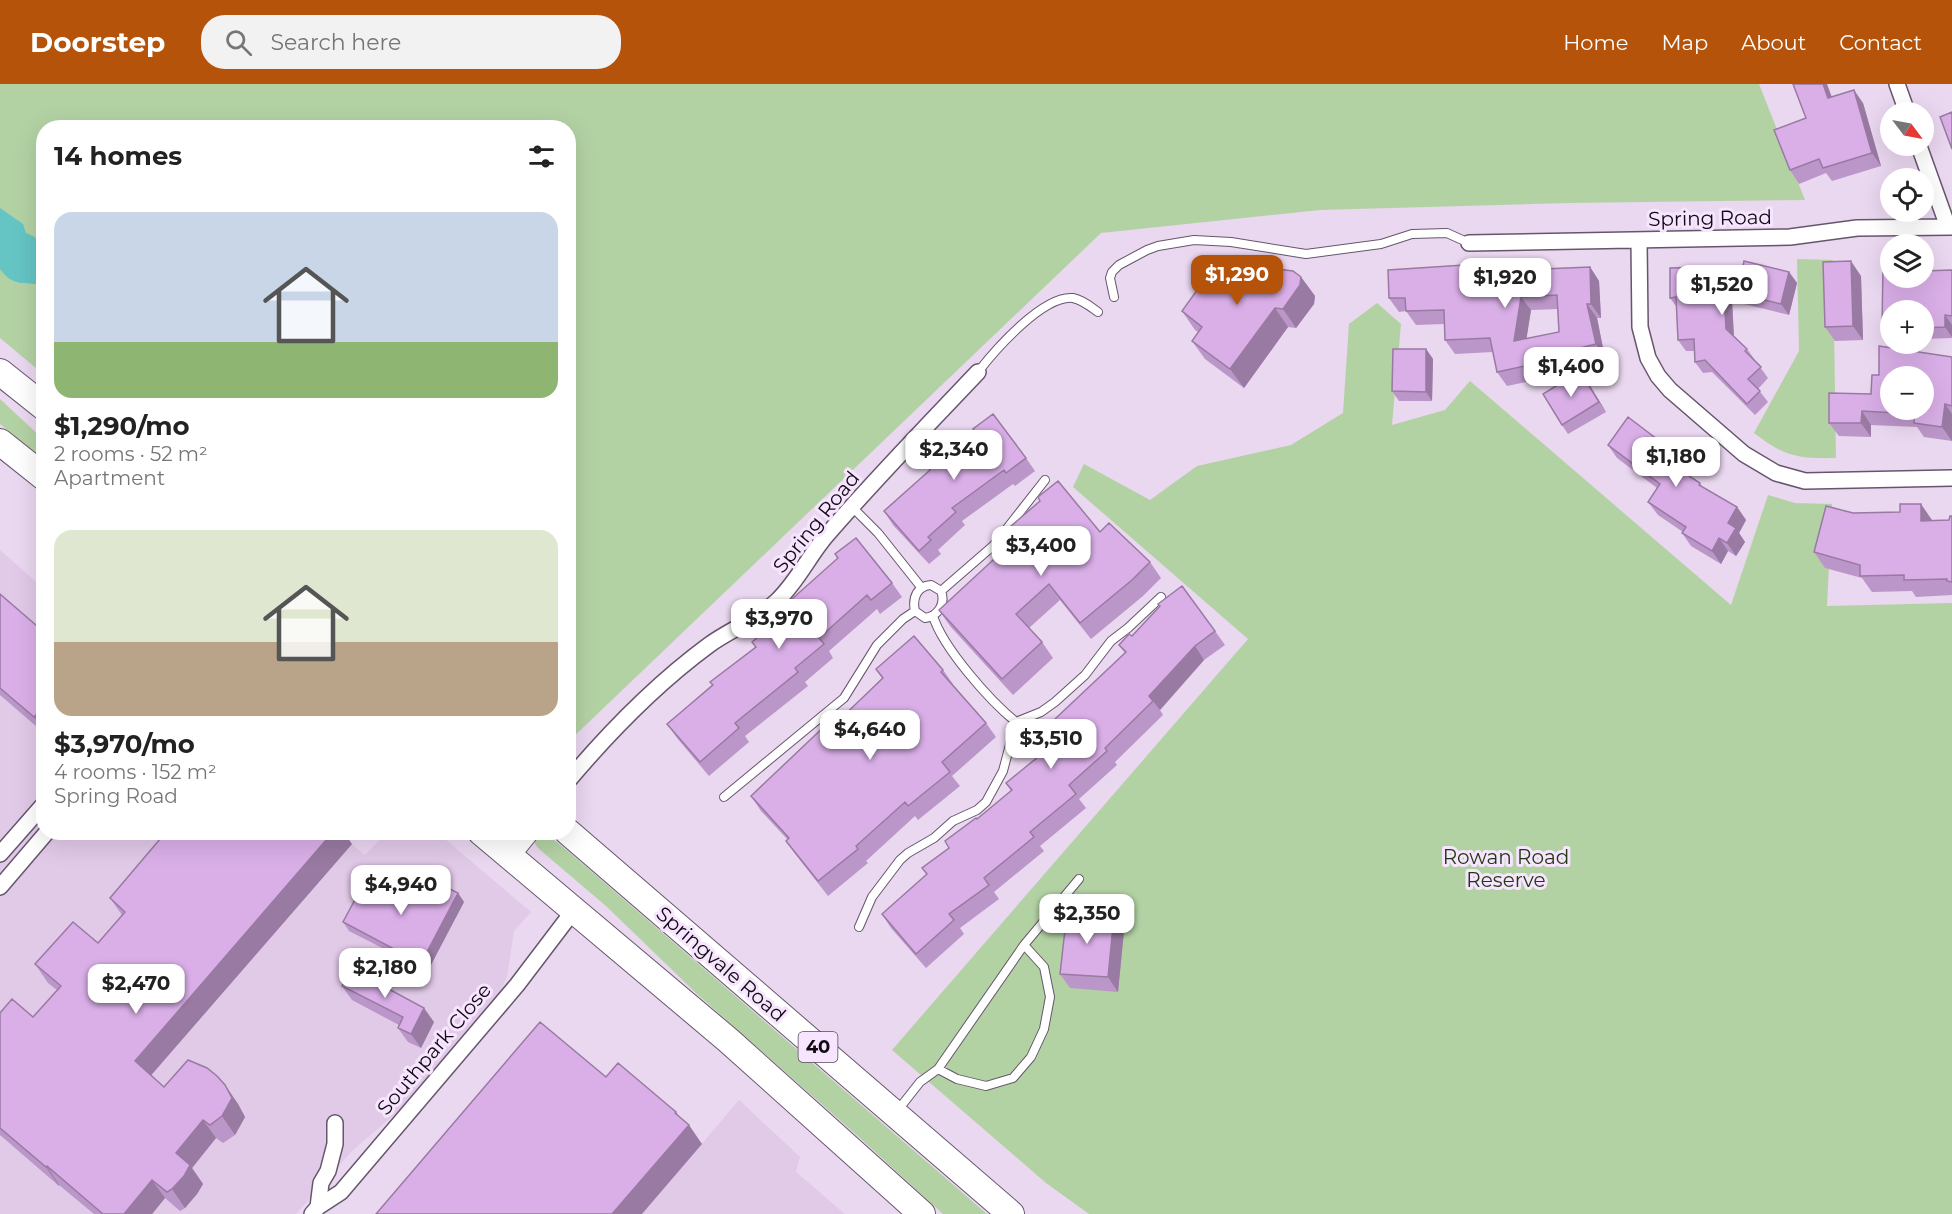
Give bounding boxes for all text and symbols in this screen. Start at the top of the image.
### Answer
search box [201,15,621,69]
text: Doorstep [30,25,165,59]
icon: search [222,26,255,59]
text: Search here [270,29,401,56]
text: Home [1563,30,1628,55]
text: Map [1661,30,1708,55]
text: About [1741,30,1806,55]
text: Contact [1839,30,1922,55]
north arrow [1880,102,1934,156]
map controls [1880,102,1934,420]
text: 14 homes [54,140,182,172]
icon: filters [525,140,558,173]
button: locate [1880,168,1934,222]
street label: Spring Road [1648,205,1772,231]
button: layers [1880,234,1934,288]
icon: home [252,251,360,359]
pin: $1,290 [1188,255,1286,306]
pin: $1,920 [1456,258,1554,309]
text: $1,290 [1205,262,1269,286]
text: $1,920 [1473,265,1537,289]
pin: $1,520 [1673,265,1771,316]
text: $1,520 [1691,272,1753,296]
button: + [1880,300,1934,354]
pin: $1,400 [1522,347,1620,398]
text: $1,400 [1538,354,1604,378]
button: − [1880,366,1934,420]
text: $1,290/mo [54,410,190,442]
pin: $2,340 [905,430,1003,481]
text: $2,340 [919,437,989,461]
pin: $1,180 [1627,437,1725,488]
text: 2 rooms · 52 m² [54,442,208,466]
text: $1,180 [1646,444,1706,468]
text: Apartment [54,466,165,490]
street label: Spring Road [768,466,864,578]
pin: $3,400 [992,526,1090,577]
text: $3,400 [1006,533,1076,557]
icon: home [252,569,360,677]
pin: $3,970 [730,599,828,650]
text: $3,970 [745,606,813,630]
pin: $4,640 [821,710,919,761]
text: $4,640 [834,717,906,741]
pin: $3,510 [1002,719,1100,770]
text: $3,510 [1019,726,1083,750]
text: $3,970/mo [54,728,195,760]
text: 4 rooms · 152 m² [54,760,217,784]
text: Spring Road [54,784,178,808]
park label: Rowan Road Reserve [1443,845,1569,892]
pin: $4,940 [352,865,450,916]
text: $4,940 [365,872,437,896]
pin: $2,350 [1038,894,1136,945]
street label: Springvale Road [651,901,791,1027]
text: $2,350 [1053,901,1121,925]
pin: $2,180 [336,948,434,999]
text: $2,180 [353,955,417,979]
pin: $2,470 [87,964,185,1015]
text: $2,470 [102,971,170,995]
street label: Southpark Close [372,978,496,1120]
road number: 40 [798,1032,838,1062]

